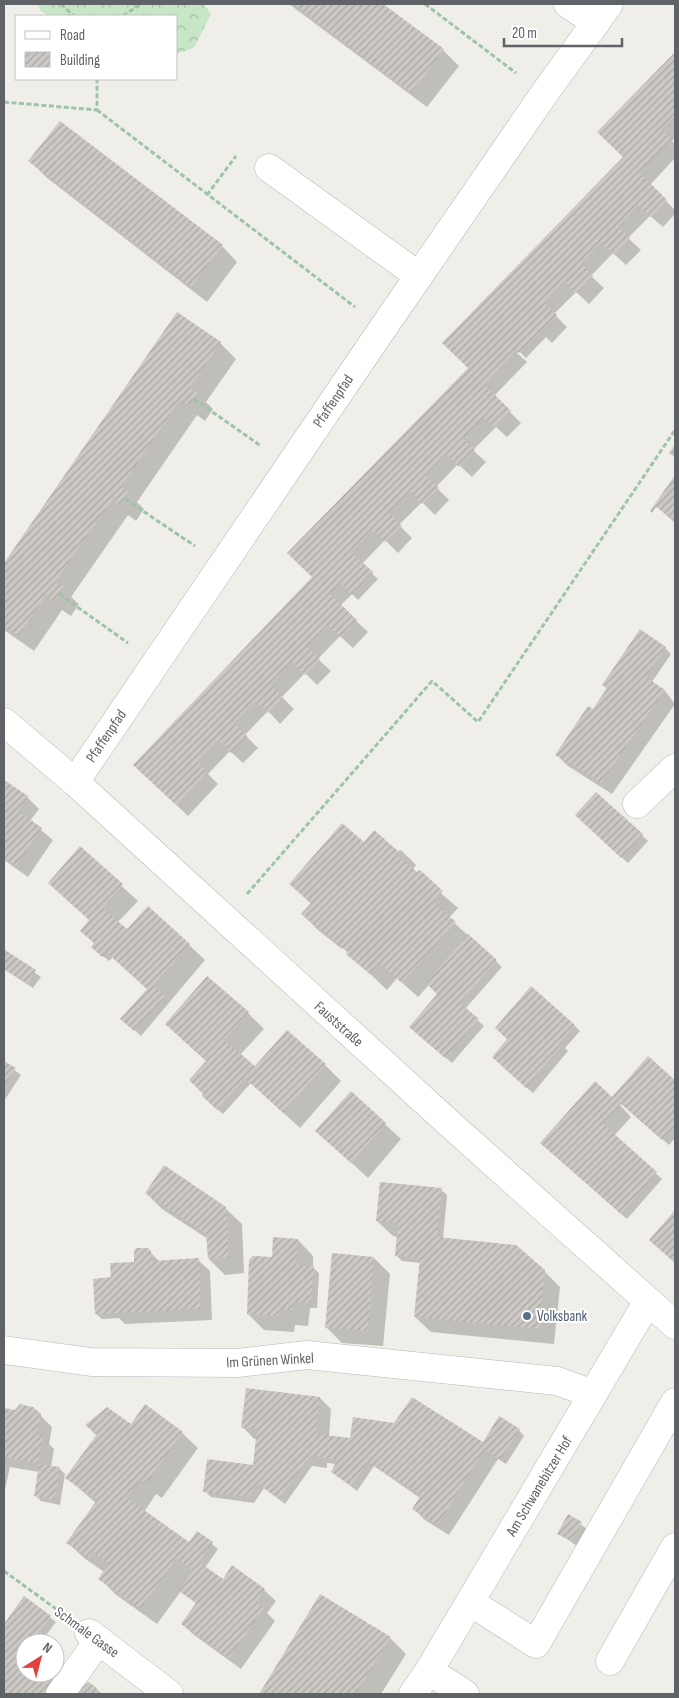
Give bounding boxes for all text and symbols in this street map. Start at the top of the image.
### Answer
legend [15,15,178,80]
scale bar [504,15,622,47]
text: 20 m [512,24,537,43]
text: Road [60,26,85,45]
text: Building [60,51,100,70]
street label: Pfaffenpfad [309,371,358,431]
street label: Pfaffenpfad [82,706,131,766]
street label: Fauststraße [310,997,367,1051]
place label: Volksbank [537,1307,588,1326]
marker: Volksbank [521,1310,533,1322]
street label: Im Grünen Winkel [226,1349,314,1372]
street label: Am Schwanebitzer Hof [501,1432,577,1541]
street label: Schmale Gasse [51,1603,123,1662]
north arrow [15,1633,65,1683]
text: N [39,1639,55,1657]

